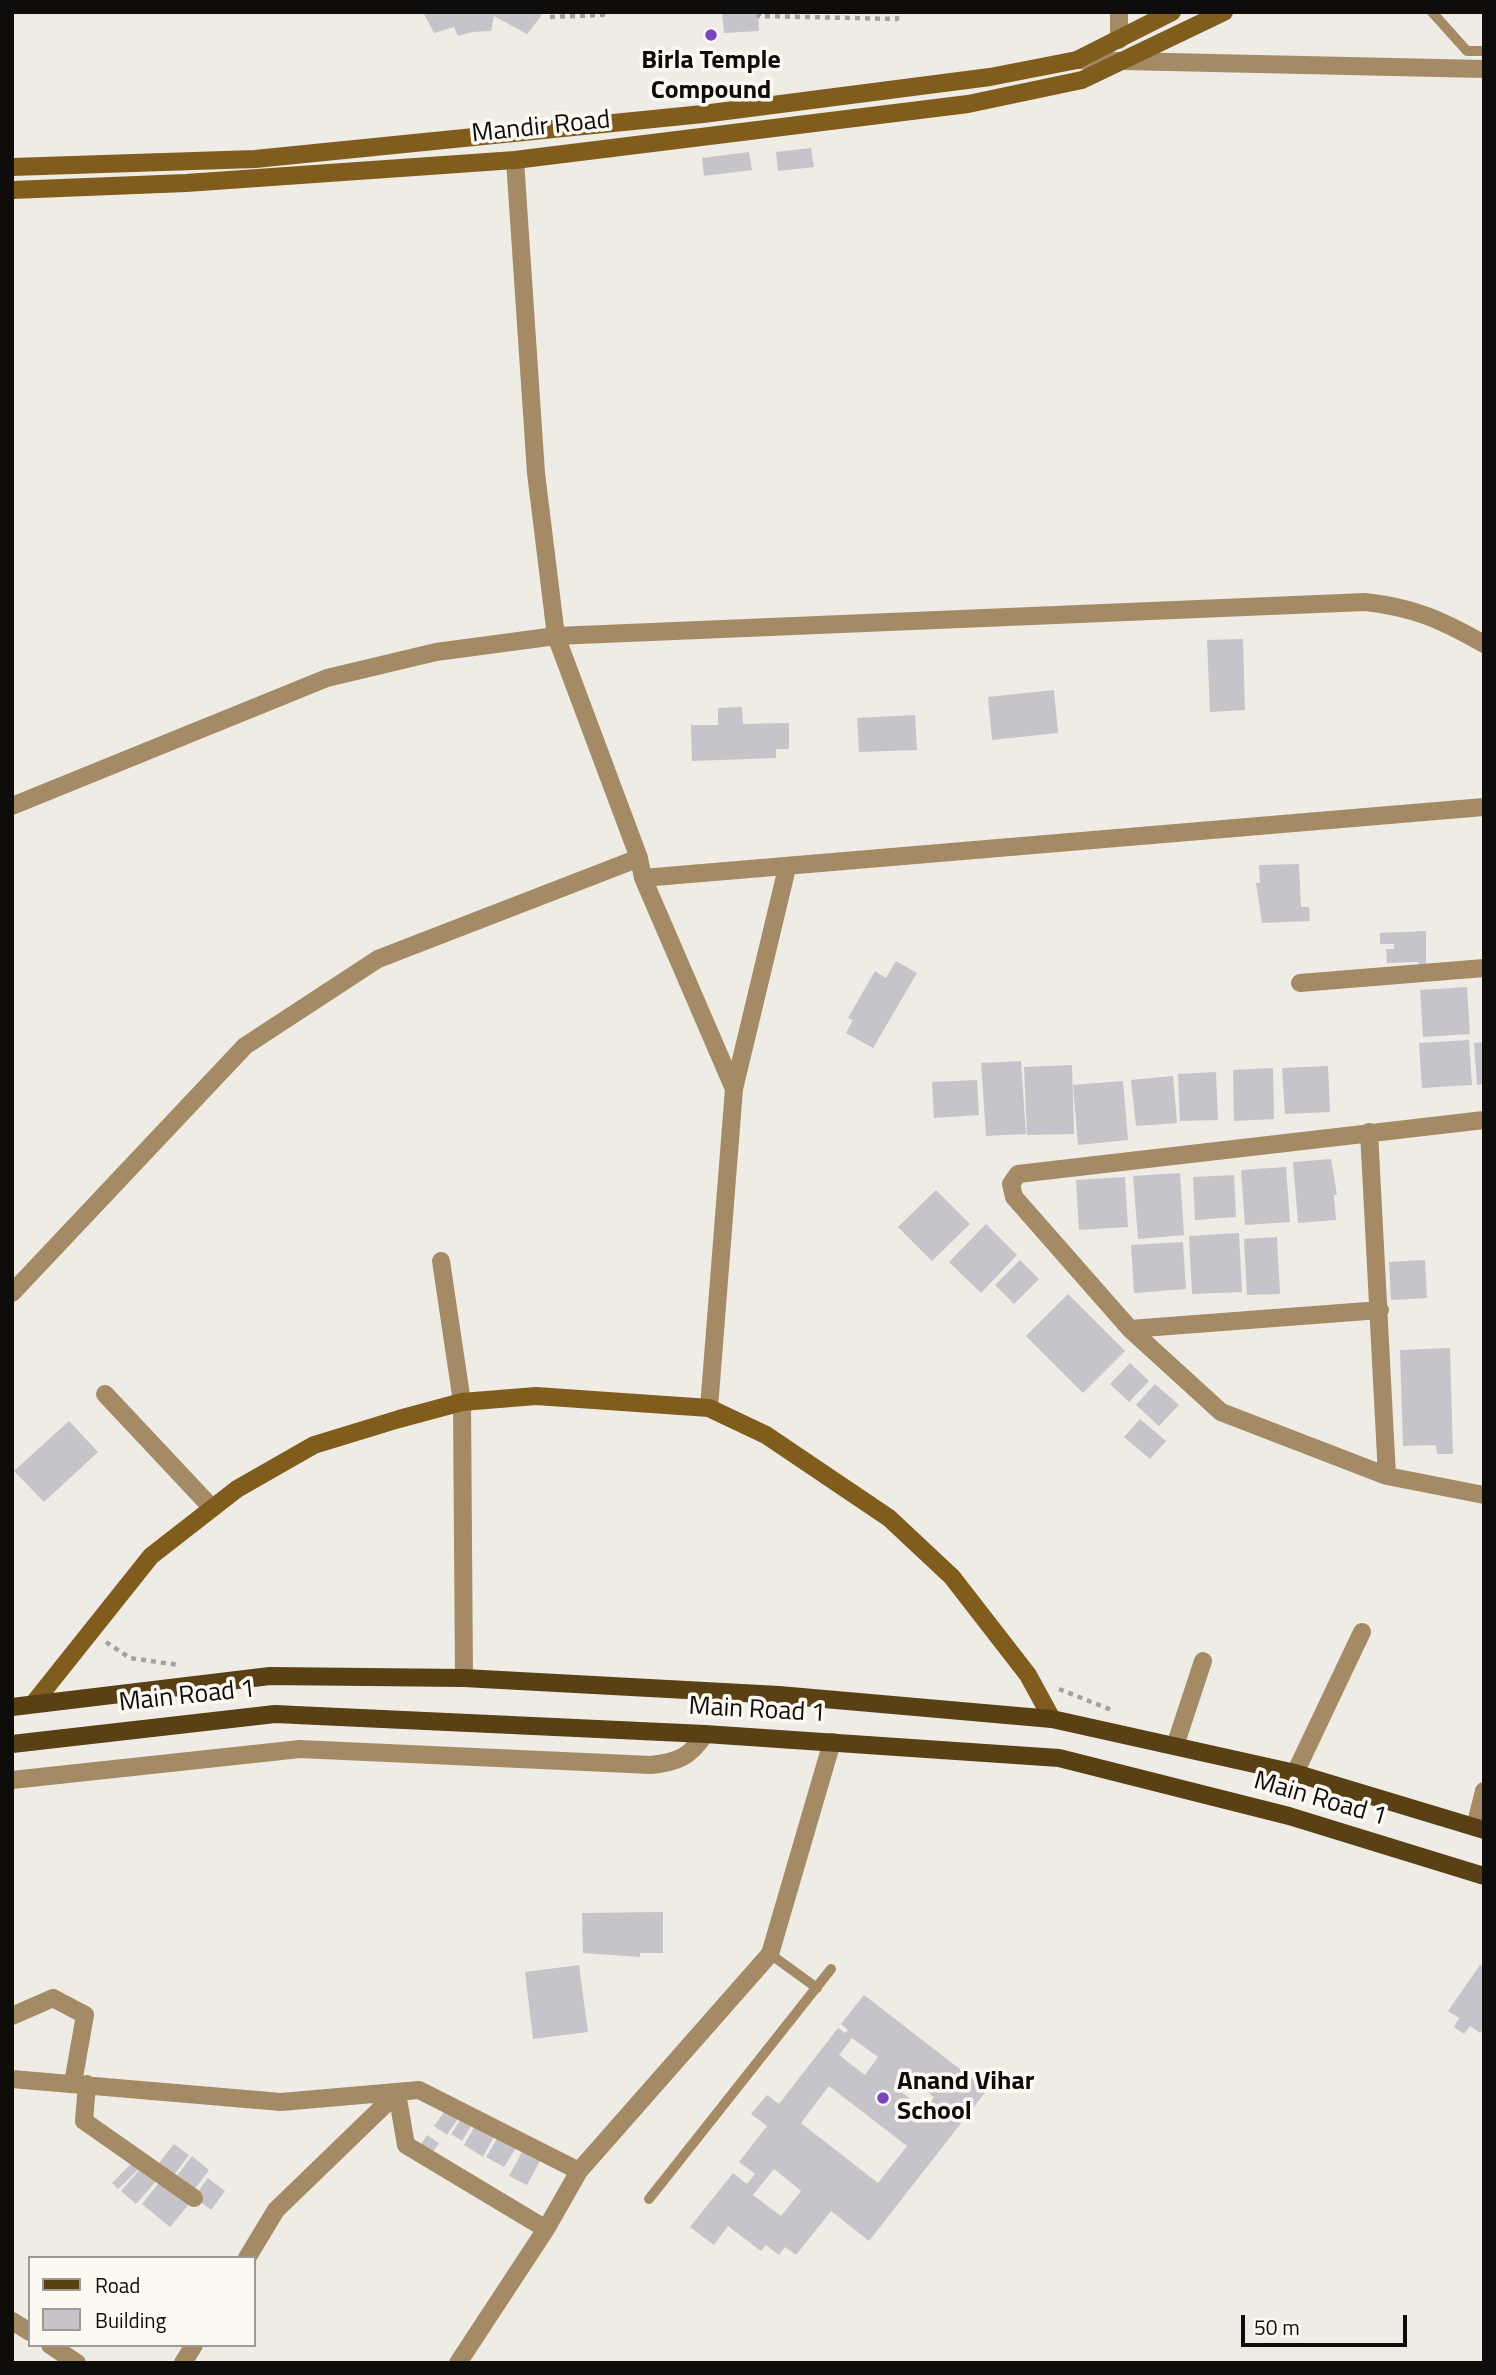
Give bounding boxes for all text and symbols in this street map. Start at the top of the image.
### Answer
marker: Birla Temple Compound [703,27,719,43]
place label: Birla Temple Compound [641,46,781,108]
street label: Mandir Road [470,105,612,151]
street label: Main Road 1 [117,1674,257,1720]
street label: Main Road 1 [688,1692,826,1730]
street label: Main Road 1 [1250,1766,1390,1834]
place label: Anand Vihar School [897,2067,1034,2128]
marker: Anand Vihar School [875,2090,891,2106]
legend [28,2256,256,2347]
text: Road [95,2269,140,2301]
scale bar [1244,2302,1410,2346]
text: Building [95,2304,166,2336]
text: 50 m [1254,2311,1300,2343]

